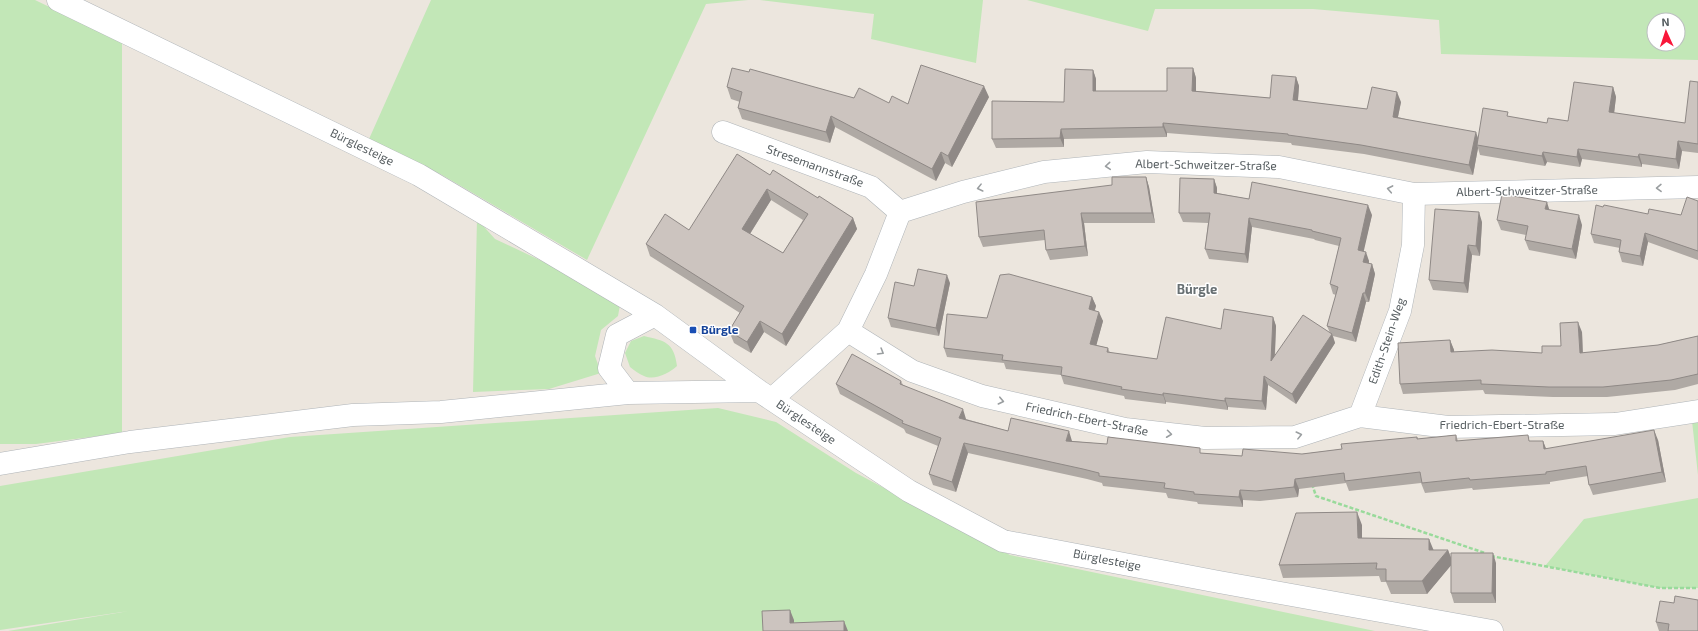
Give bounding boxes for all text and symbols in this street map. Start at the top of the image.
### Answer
north arrow [1646,12,1686,52]
text: N [1661,15,1670,28]
street label: Bürglesteige [328,125,396,168]
street label: Stresemannstraße [765,141,866,189]
street label: Albert-Schweitzer-Straße [1135,156,1277,172]
one-way arrow [1105,161,1111,170]
street label: Albert-Schweitzer-Straße [1456,182,1598,198]
one-way arrow [977,183,984,191]
one-way arrow [1656,184,1662,192]
one-way arrow [1386,185,1393,194]
district label: Bürgle [1177,281,1217,297]
street label: Edith-Stein-Weg [1365,295,1408,386]
place label: Bürgle [701,322,739,336]
marker: Bürgle [688,325,698,335]
one-way arrow [877,347,884,354]
street label: Bürglesteige [774,396,839,446]
one-way arrow [998,396,1004,404]
street label: Friedrich-Ebert-Straße [1025,398,1150,438]
street label: Friedrich-Ebert-Straße [1439,417,1565,431]
one-way arrow [1166,429,1172,438]
one-way arrow [1295,431,1302,440]
street label: Bürglesteige [1072,546,1142,572]

